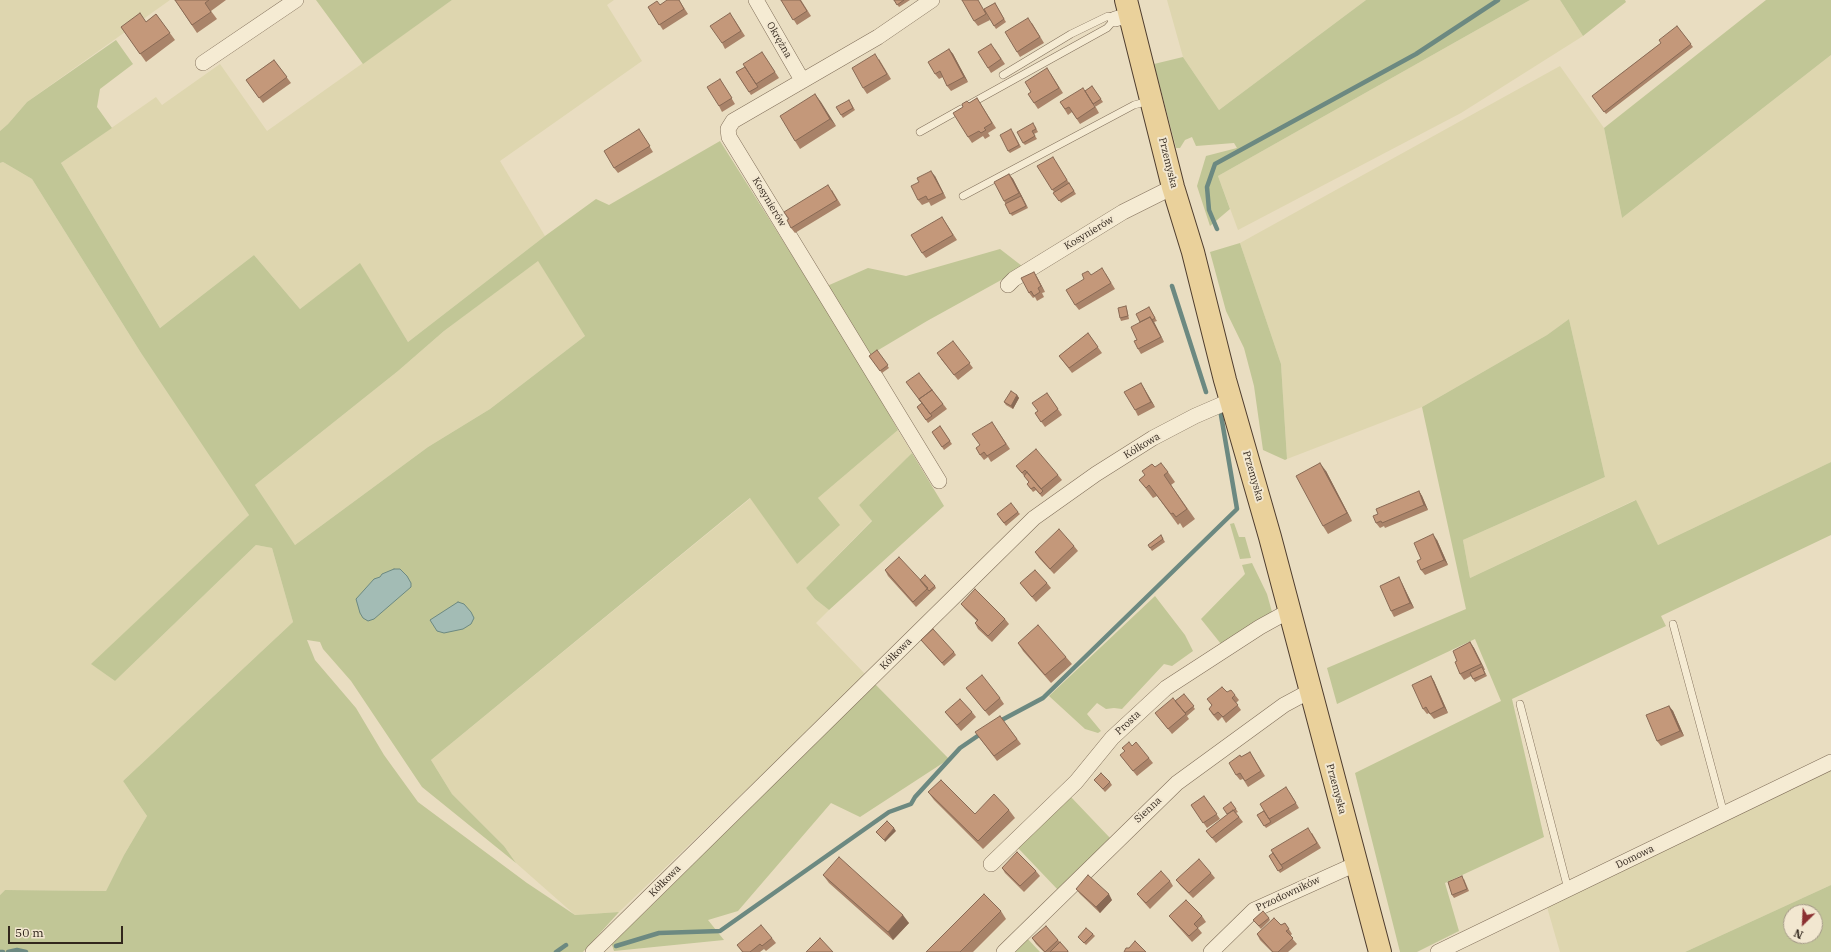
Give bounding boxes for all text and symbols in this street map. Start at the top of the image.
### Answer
street label: Okrężna [764,20,794,60]
street label: Przemyska [1156,136,1180,190]
street label: Kosynierów [750,175,788,229]
street label: Kosynierów [1062,214,1116,252]
street label: Kółkowa [1122,431,1162,461]
street label: Przemyska [1240,449,1266,503]
street label: Kółkowa [878,636,914,672]
street label: Prosta [1113,708,1143,738]
street label: Przemyska [1324,762,1348,816]
street label: Sienna [1132,794,1164,826]
street label: Domowa [1614,843,1656,871]
street label: Kółkowa [647,863,683,899]
street label: Przodowników [1254,874,1322,914]
north arrow [1783,904,1823,944]
scale bar [10,918,125,944]
text: 50 m [15,925,44,940]
text: N [1792,926,1805,942]

